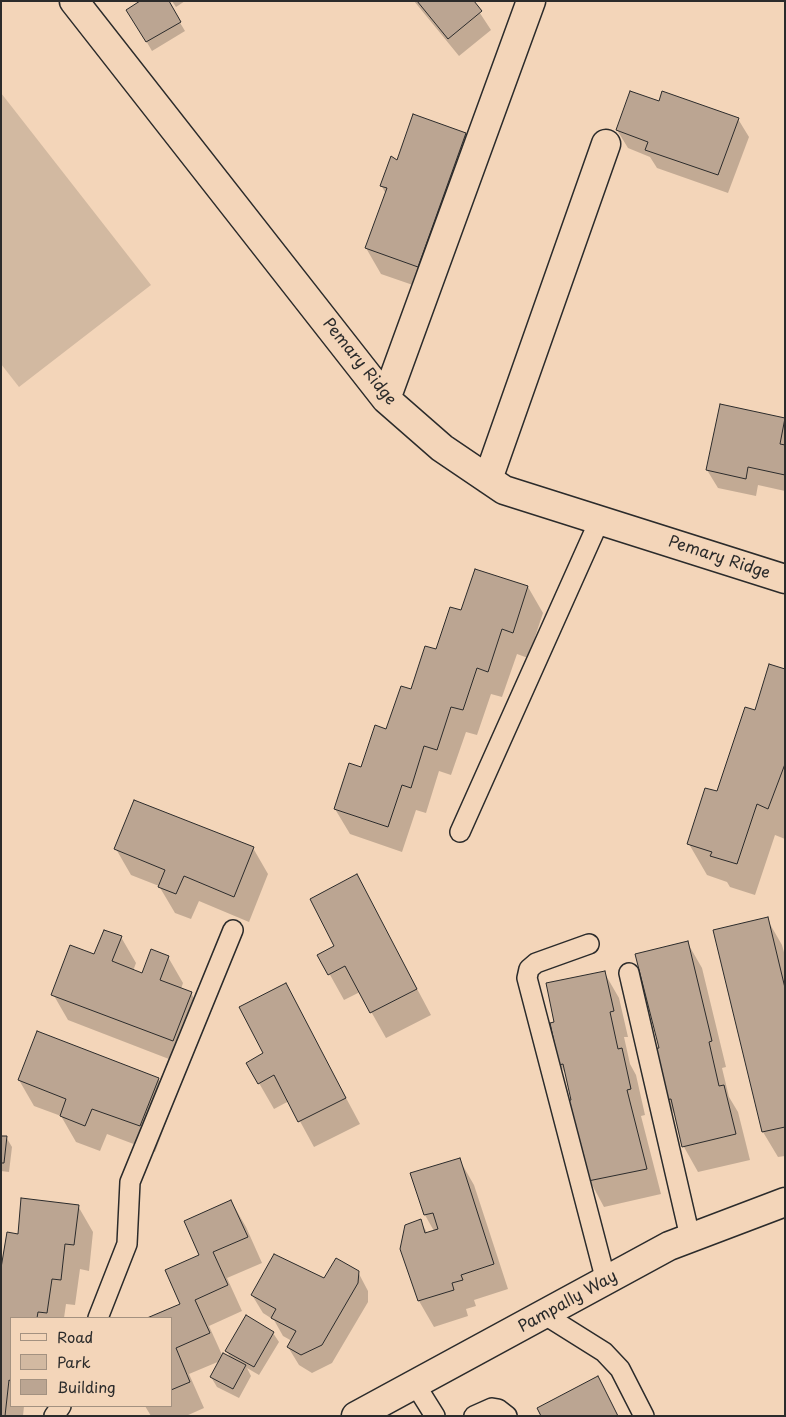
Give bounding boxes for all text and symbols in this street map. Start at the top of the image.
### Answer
street label: Pemary Ridge [318,315,400,409]
street label: Pemary Ridge [666,532,772,584]
street label: Pampally Way [515,1267,621,1337]
legend [10,1317,172,1407]
text: Road [57,1325,93,1348]
text: Park [57,1350,91,1373]
text: Building [57,1375,116,1398]

